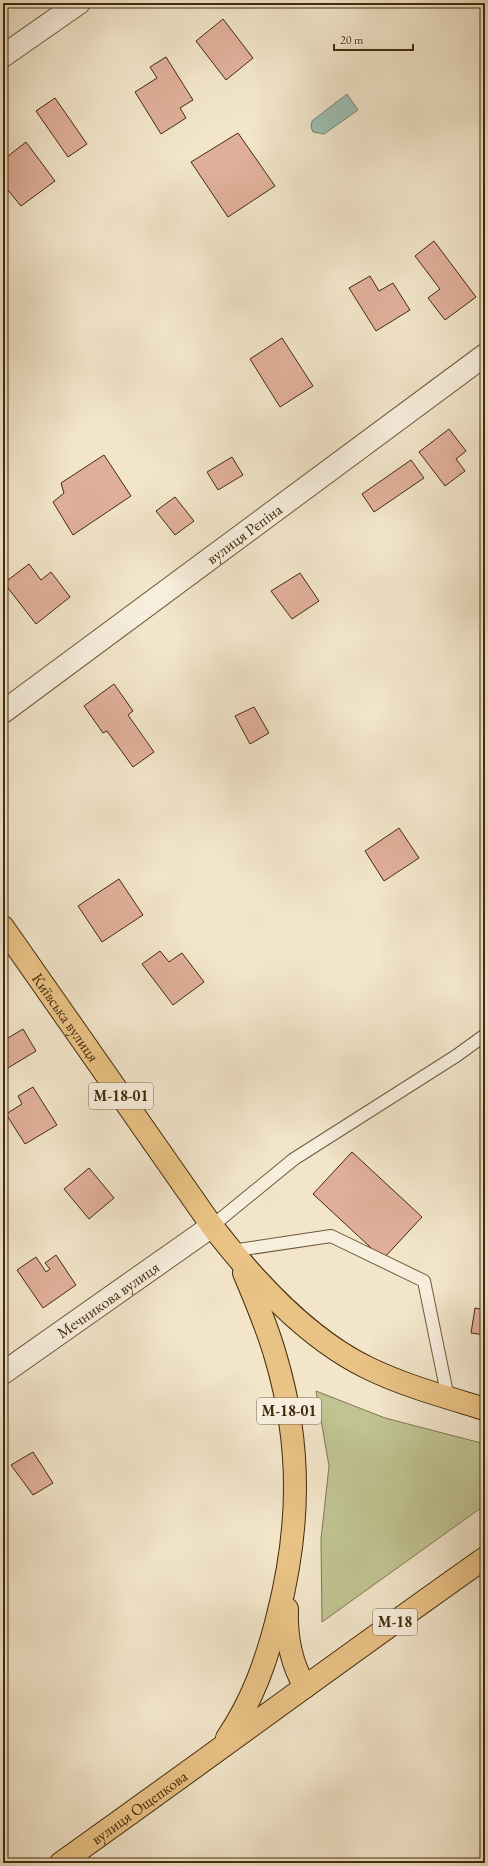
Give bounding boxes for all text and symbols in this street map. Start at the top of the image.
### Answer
scale bar [334,26,413,52]
text: 20 m [340,32,364,48]
street label: вулиця Рєпіна [202,499,287,569]
street label: Київська вулиця [27,969,104,1066]
road number: М-18-01 [89,1083,153,1109]
street label: Мечникова вулиця [53,1256,163,1343]
road number: М-18-01 [257,1398,321,1424]
road number: М-18 [373,1609,417,1635]
street label: вулиця Ощепкова [87,1765,192,1849]

